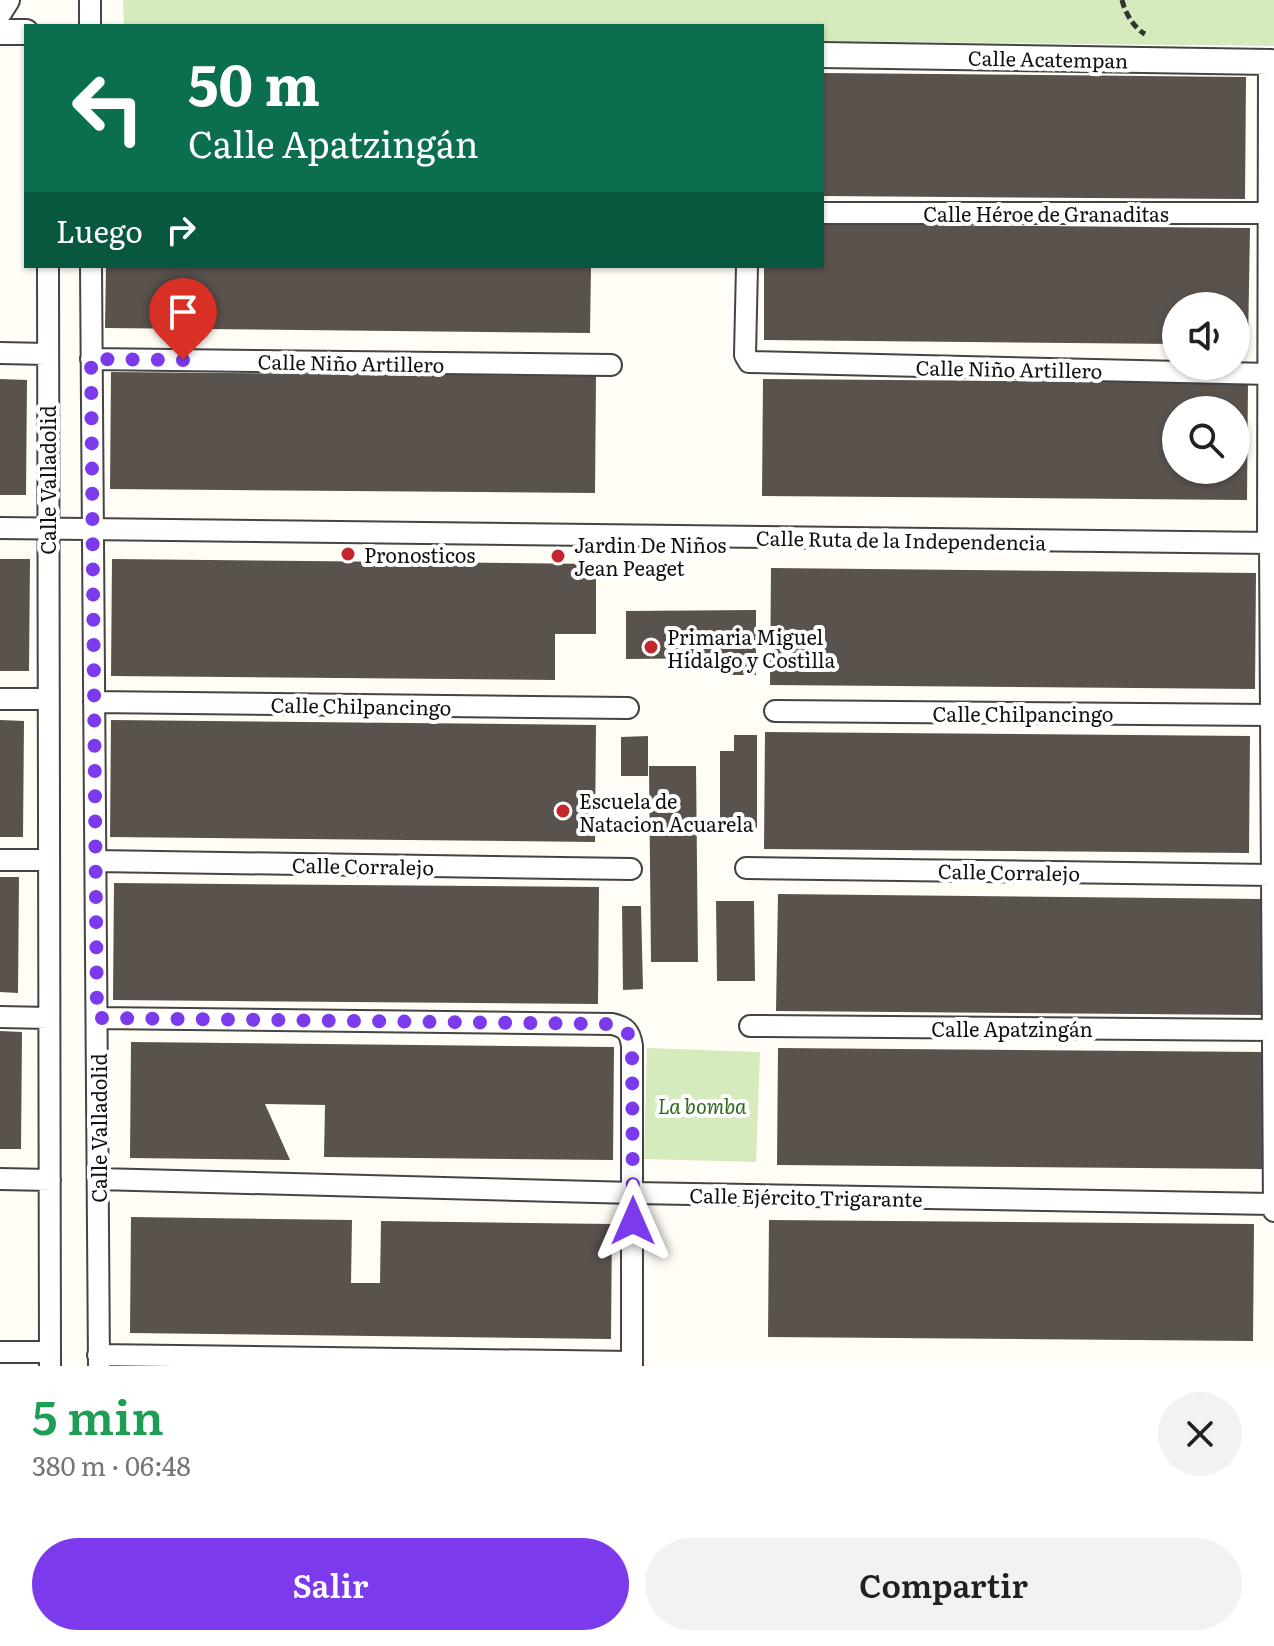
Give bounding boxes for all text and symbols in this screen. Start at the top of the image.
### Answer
text: 50 m [188,40,320,123]
street label: Calle Acatempan [968,42,1128,74]
icon: left [56,56,160,160]
text: Calle Apatzingán [188,116,479,169]
street label: Calle Héroe de Granaditas [923,198,1169,228]
text: Luego [56,208,143,252]
icon: right [159,208,203,252]
pin [149,278,217,360]
icon: arrive [161,290,205,334]
map controls [1162,292,1250,484]
button: sound [1162,292,1250,380]
street label: Calle Niño Artillero [257,345,445,379]
street label: Calle Niño Artillero [915,351,1103,385]
button: search [1162,396,1250,484]
street label: Calle Valladolid [32,405,62,555]
street label: Calle Ruta de la Independencia [756,521,1047,557]
place label: Jardin De Niños Jean Peaget [574,529,726,582]
place label: Pronosticos [364,539,475,569]
marker: Pronosticos [339,545,357,563]
marker: Jardin De Niños Jean Peaget [549,547,567,565]
place label: Primaria Miguel Hidalgo y Costilla [667,621,836,674]
marker: Primaria Miguel Hidalgo y Costilla [642,638,660,656]
street label: Calle Chilpancingo [270,688,452,722]
street label: Calle Chilpancingo [933,698,1113,728]
place label: Escuela de Natacion Acuarela [579,785,754,838]
marker: Escuela de Natacion Acuarela [554,802,572,820]
street label: Calle Corralejo [292,849,434,881]
street label: Calle Corralejo [938,855,1080,887]
street label: Calle Apatzingán [931,1013,1093,1043]
street label: Calle Valladolid [83,1053,113,1203]
park label: La bomba [658,1090,747,1120]
position arrow [591,1179,675,1263]
street label: Calle Ejército Trigarante [689,1179,923,1213]
text: 5 min [32,1379,164,1450]
button: close [1158,1392,1242,1476]
text: 380 m · 06:48 [32,1445,191,1484]
button: Salir [32,1538,629,1630]
button: Compartir [645,1538,1242,1630]

